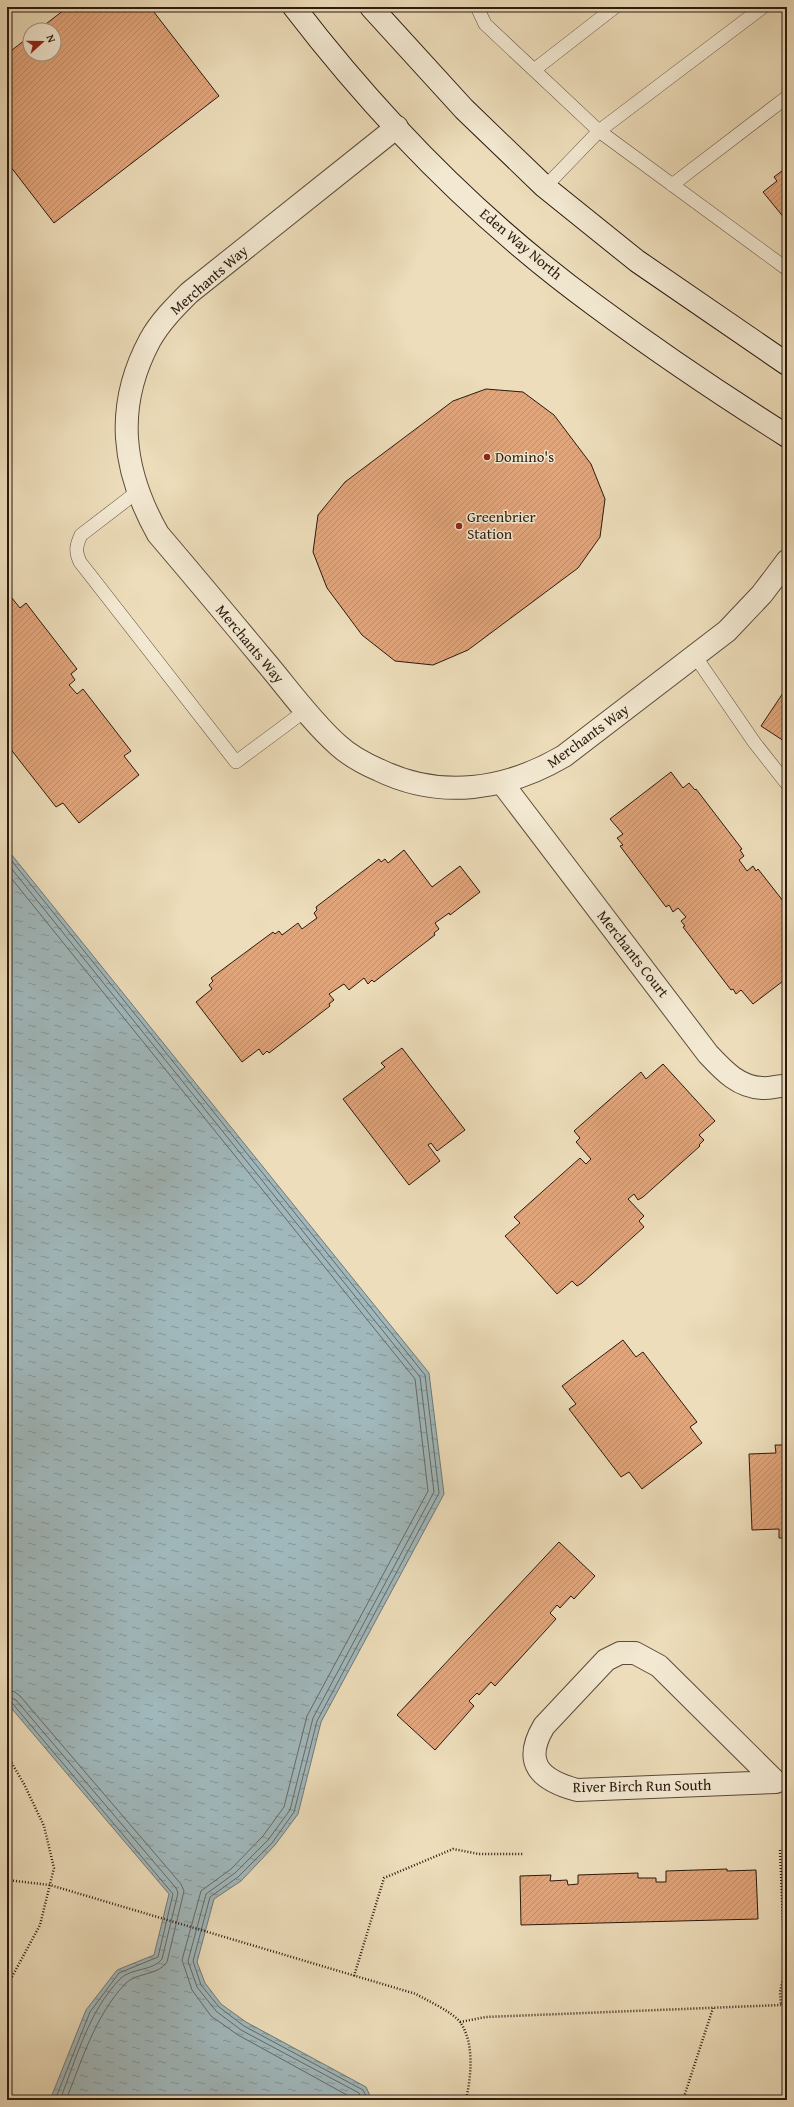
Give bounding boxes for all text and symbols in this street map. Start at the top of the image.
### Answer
north arrow [22,22,62,62]
text: N [43,32,60,45]
street label: Eden Way North [476,203,567,285]
street label: Merchants Way [165,240,253,319]
place label: Domino's [495,446,554,467]
marker: Domino's [482,452,492,462]
place label: Greenbrier Station [467,506,536,544]
marker: Greenbrier Station [454,521,464,531]
street label: Merchants Way [211,600,290,688]
street label: Merchants Way [542,698,634,773]
street label: Merchants Court [593,906,675,1002]
street label: River Birch Run South [573,1774,712,1797]

